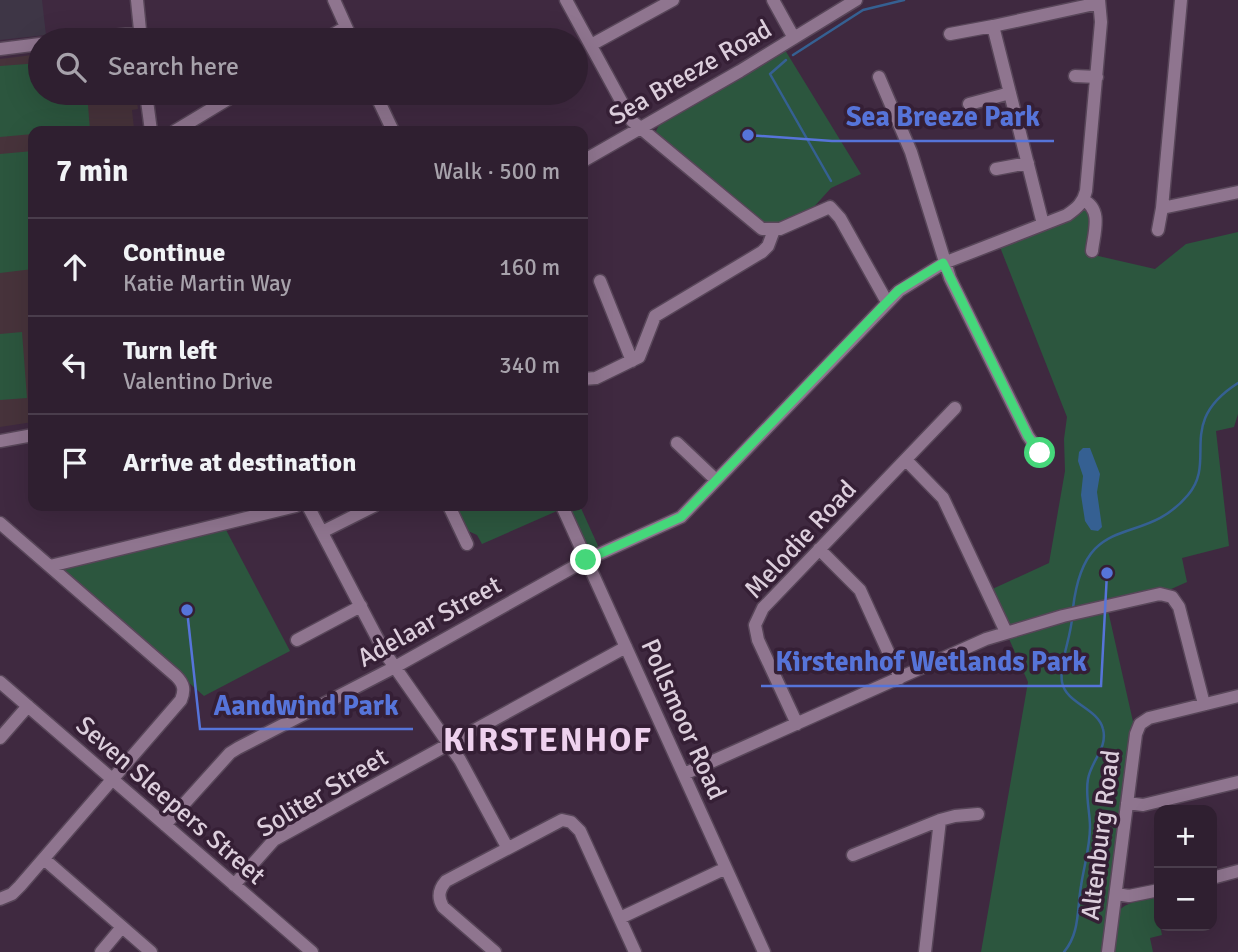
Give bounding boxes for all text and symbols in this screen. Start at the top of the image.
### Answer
street label: Sea Breeze Road [604,13,777,132]
search box [28,28,588,105]
icon: search [52,48,90,86]
text: Search here [108,51,239,83]
callout: Sea Breeze Park [832,92,1054,141]
text: Sea Breeze Park [846,100,1040,134]
text: 7 min [56,153,128,190]
text: Walk · 500 m [434,157,560,186]
text: Continue [123,237,225,269]
icon: ahead [56,248,94,286]
text: 160 m [499,253,560,282]
text: Katie Martin Way [123,269,291,298]
text: Turn left [123,335,217,367]
icon: left [56,346,94,384]
text: 340 m [499,351,560,380]
text: Valentino Drive [123,367,273,396]
route start [1024,437,1055,468]
icon: arrive [56,444,94,482]
text: Arrive at destination [123,447,356,479]
street label: Melodie Road [738,474,864,605]
route end [570,544,601,575]
street label: Adelaar Street [352,569,507,675]
street label: Pollsmoor Road [633,634,733,805]
callout: Kirstenhof Wetlands Park [761,637,1101,686]
text: Kirstenhof Wetlands Park [775,645,1087,679]
callout: Aandwind Park [200,680,413,729]
text: Aandwind Park [213,689,399,723]
street label: Seven Sleepers Street [69,710,272,892]
district label: KIRSTENHOF [443,720,653,761]
street label: Soliter Street [251,741,394,845]
street label: Altenburg Road [1075,748,1127,922]
map controls [1154,805,1217,931]
button: + [1154,805,1217,868]
button: − [1154,868,1217,931]

